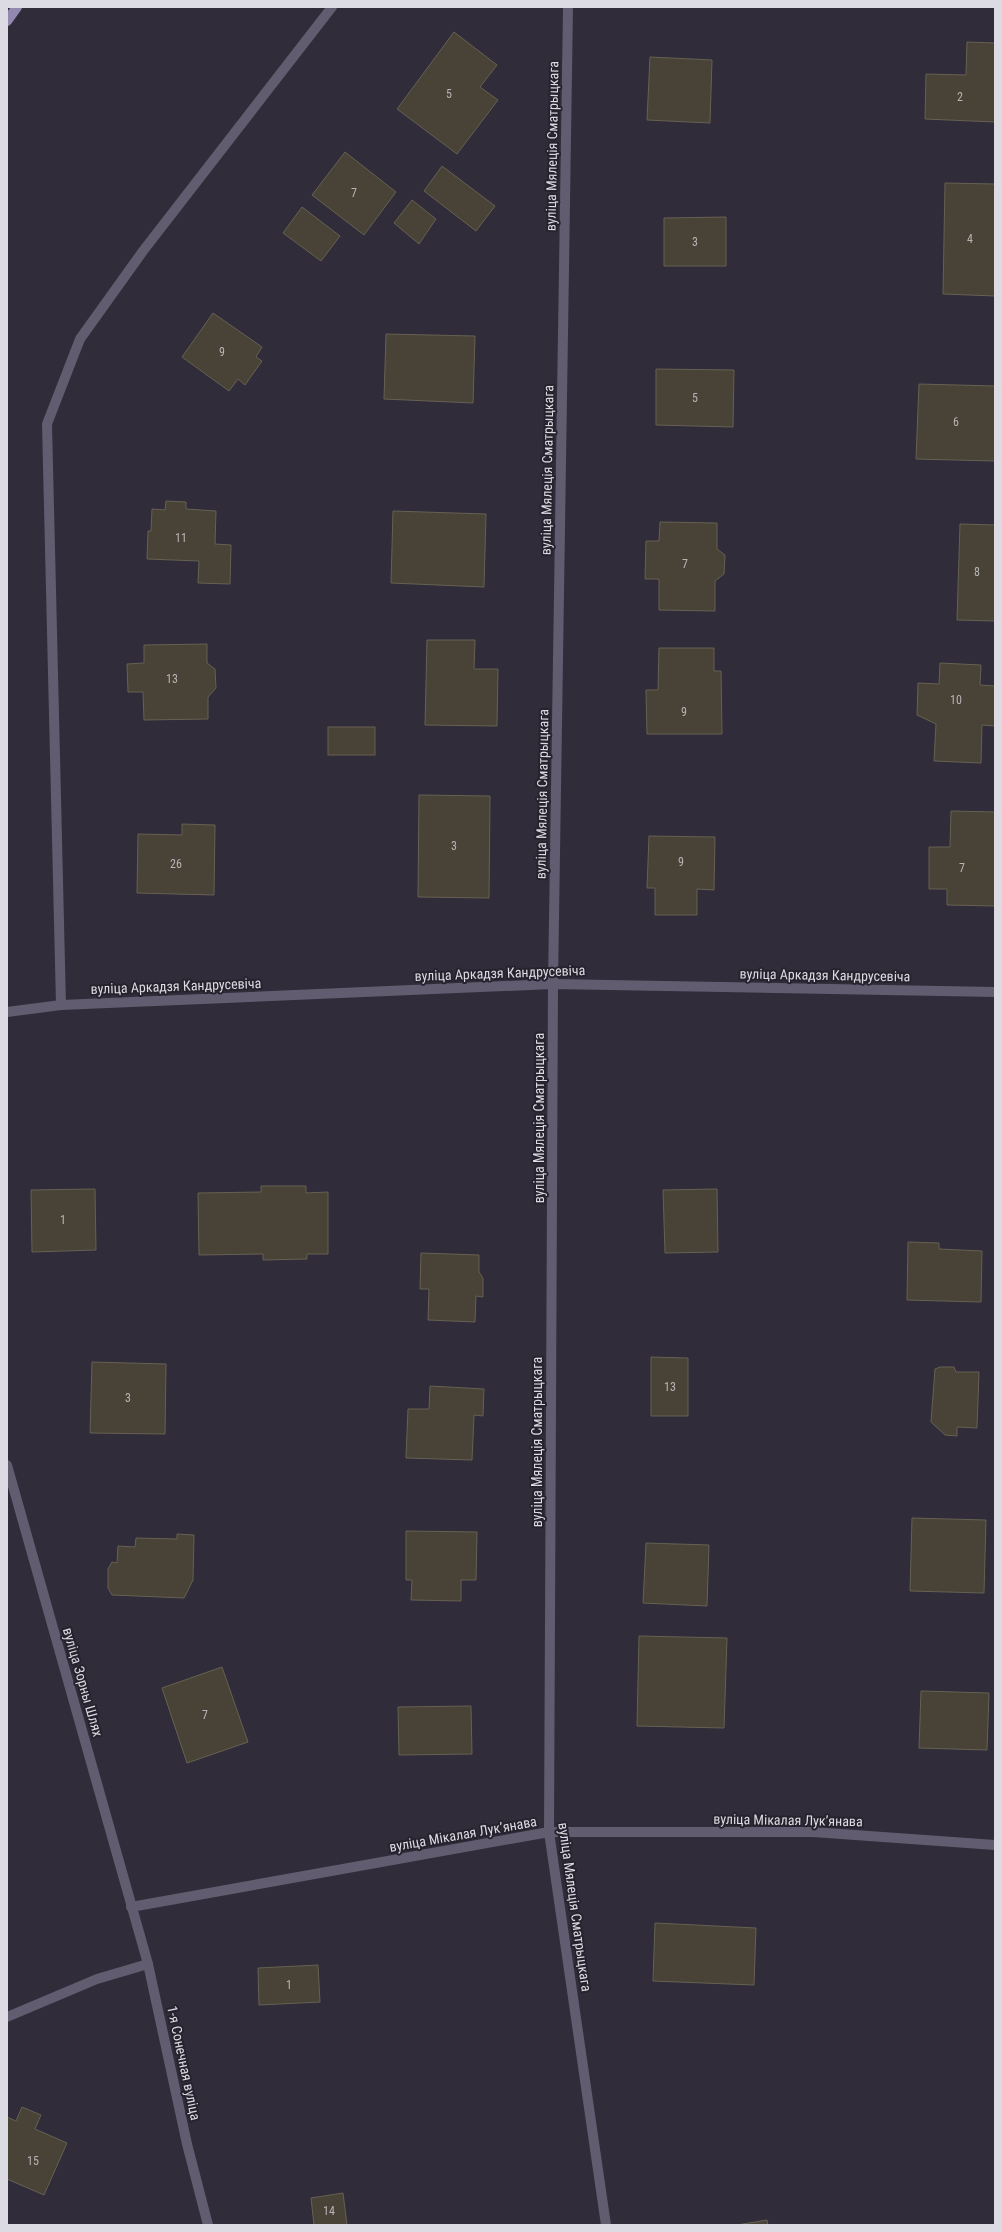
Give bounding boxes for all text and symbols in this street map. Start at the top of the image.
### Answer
street label: вуліца Мялеція Сматрыцкага [543,61,561,231]
house number: 5 [446,87,452,101]
house number: 2 [957,90,963,104]
house number: 7 [351,186,357,200]
house number: 4 [967,232,973,246]
house number: 3 [692,235,698,249]
house number: 9 [219,345,225,359]
street label: вуліца Мялеція Сматрыцкага [538,385,556,555]
house number: 5 [692,391,698,405]
house number: 6 [953,415,959,429]
house number: 11 [175,531,187,545]
house number: 7 [682,557,688,571]
house number: 8 [974,565,980,579]
house number: 13 [166,672,178,686]
house number: 10 [950,693,962,707]
house number: 9 [681,705,687,719]
street label: вуліца Мялеція Сматрыцкага [533,709,551,879]
house number: 3 [451,839,457,853]
house number: 9 [678,855,684,869]
house number: 26 [170,857,182,871]
house number: 7 [959,861,965,875]
street label: вуліца Аркадзя Кандрусевіча [414,962,586,984]
street label: вуліца Аркадзя Кандрусевіча [739,966,911,984]
street label: вуліца Аркадзя Кандрусевіча [90,975,262,997]
street label: вуліца Мялеція Сматрыцкага [531,1033,547,1203]
house number: 1 [60,1213,66,1227]
street label: вуліца Мялеція Сматрыцкага [529,1357,545,1527]
house number: 13 [664,1380,676,1394]
house number: 3 [125,1391,131,1405]
street label: вуліца Зорны Шлях [60,1626,106,1738]
house number: 7 [202,1708,208,1722]
street label: вуліца Мікалая Лукʼянава [713,1811,863,1829]
street label: вуліца Мікалая Лукʼянава [388,1813,538,1855]
street label: вуліца Мялеція Сматрыцкага [555,1822,595,1992]
house number: 1 [286,1978,292,1992]
street label: 1-я Сонечная вуліца [164,2004,204,2122]
house number: 15 [27,2154,39,2168]
house number: 14 [323,2204,335,2218]

